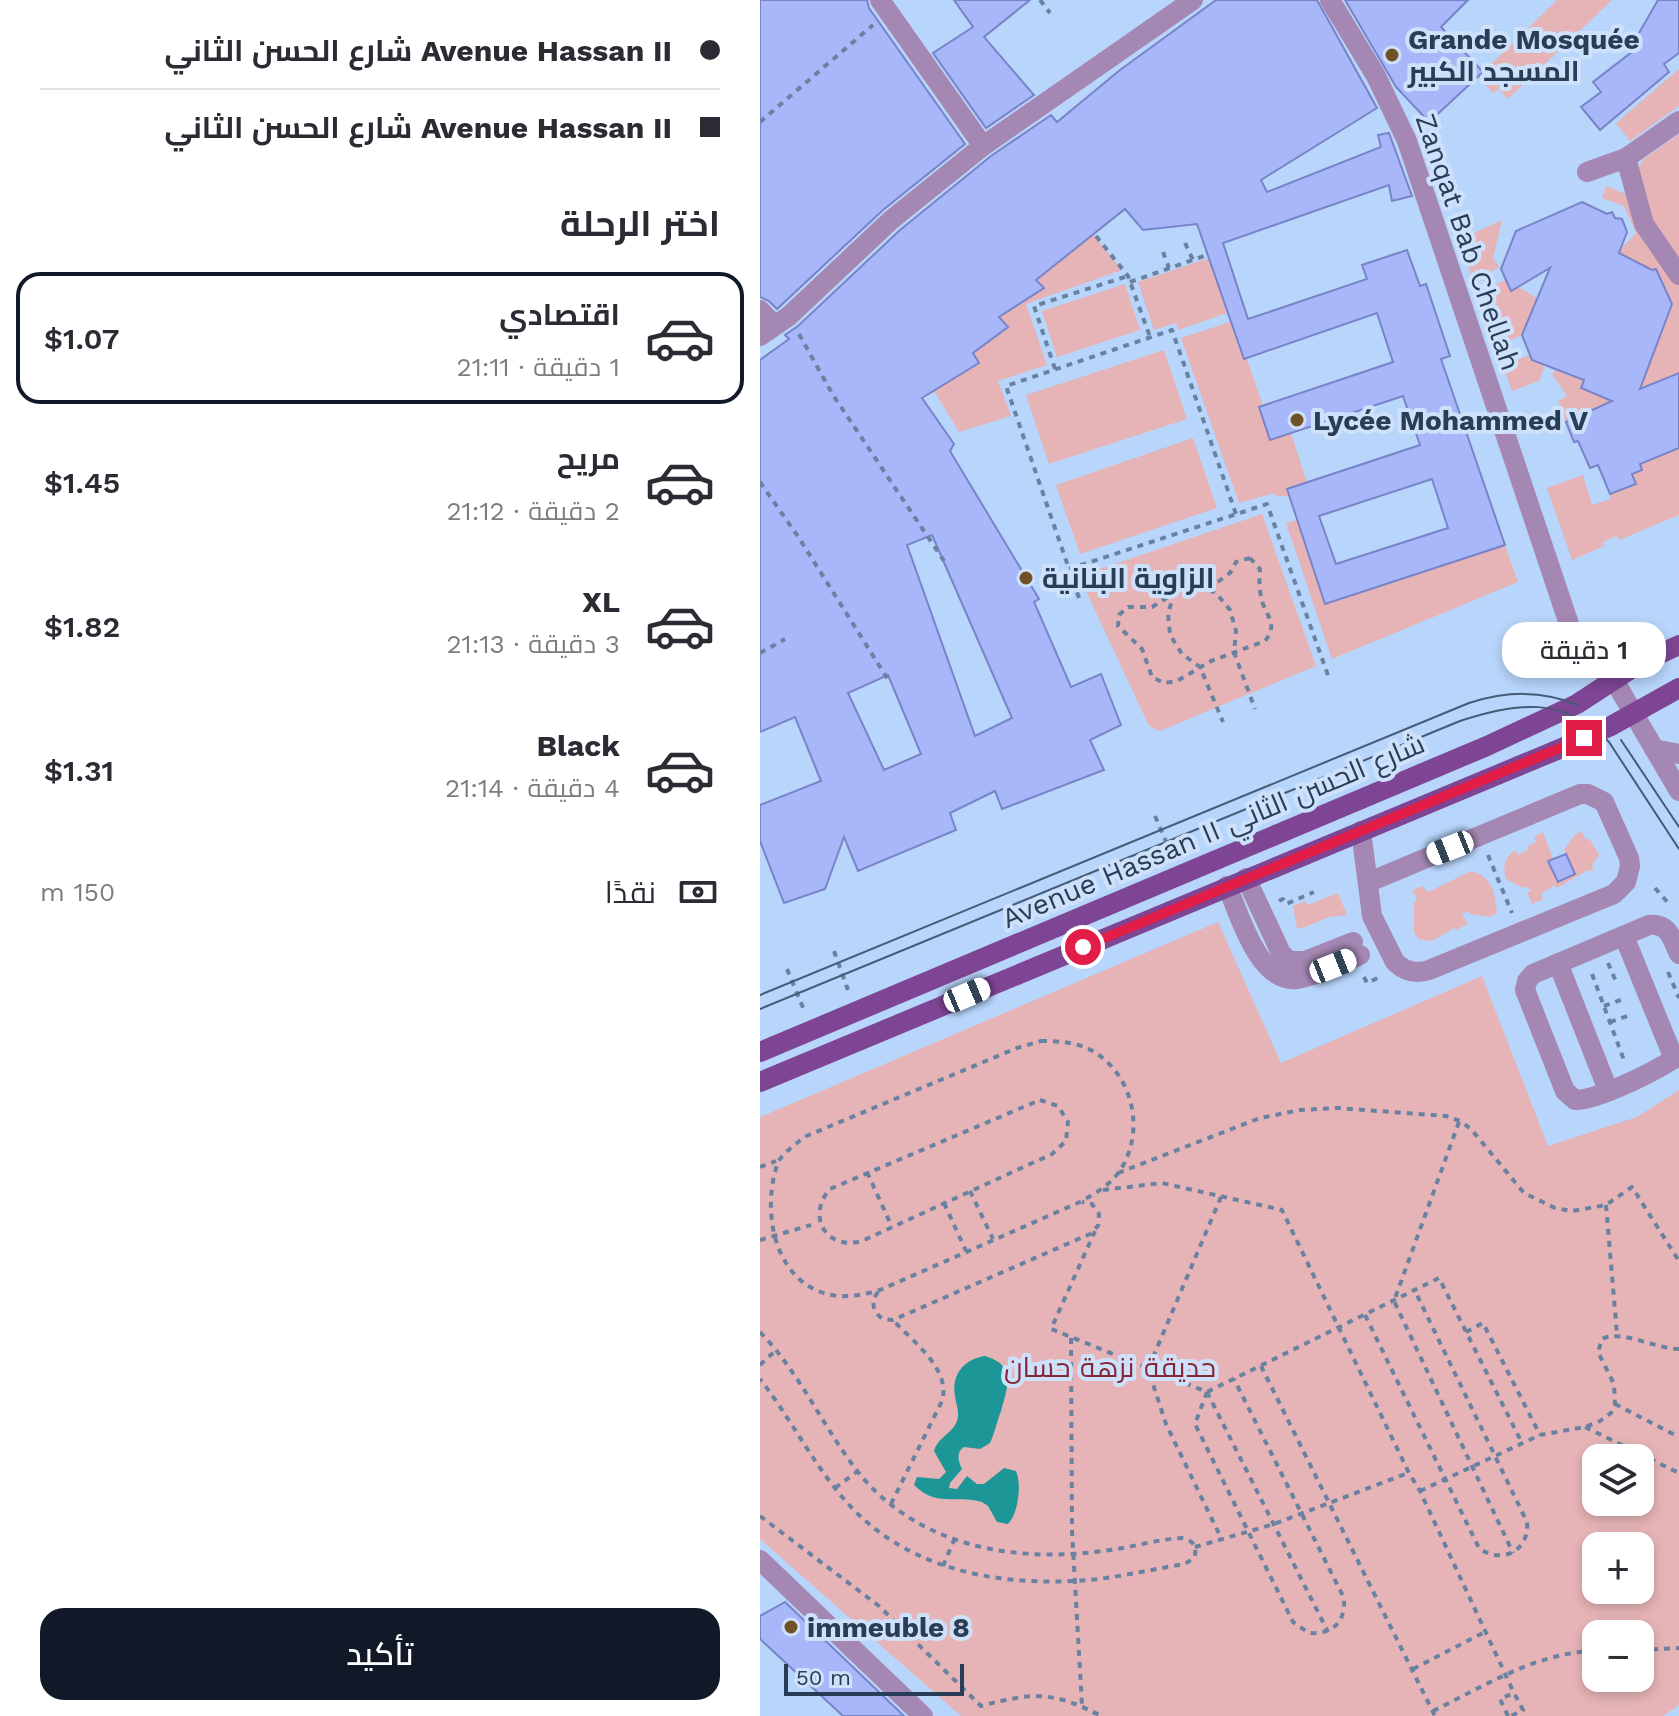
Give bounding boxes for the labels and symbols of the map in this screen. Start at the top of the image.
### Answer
place label: Grande Mosquée المسجد الكبير [1407,23,1640,88]
marker: Grande Mosquée المسجد الكبير [1383,46,1401,64]
street label: Zanqat Bab Chellah [1409,109,1527,375]
place label: Lycée Mohammed V [1313,404,1588,437]
marker: Lycée Mohammed V [1288,411,1306,429]
place label: الزاوية البنانية [1042,562,1214,595]
marker: الزاوية البنانية [1017,569,1035,587]
callout: 1 دقيقة [1502,622,1666,678]
route end [1566,720,1602,756]
street label: Avenue Hassan II شارع الحسن الثاني [997,727,1431,940]
car [1423,828,1477,868]
route start [1065,929,1101,965]
car [1306,946,1360,986]
car [940,975,994,1015]
park label: حديقة نزهة حسان [1004,1351,1216,1384]
place label: immeuble 8 [807,1611,970,1644]
marker: immeuble 8 [782,1618,800,1636]
scale bar [784,1660,964,1696]

